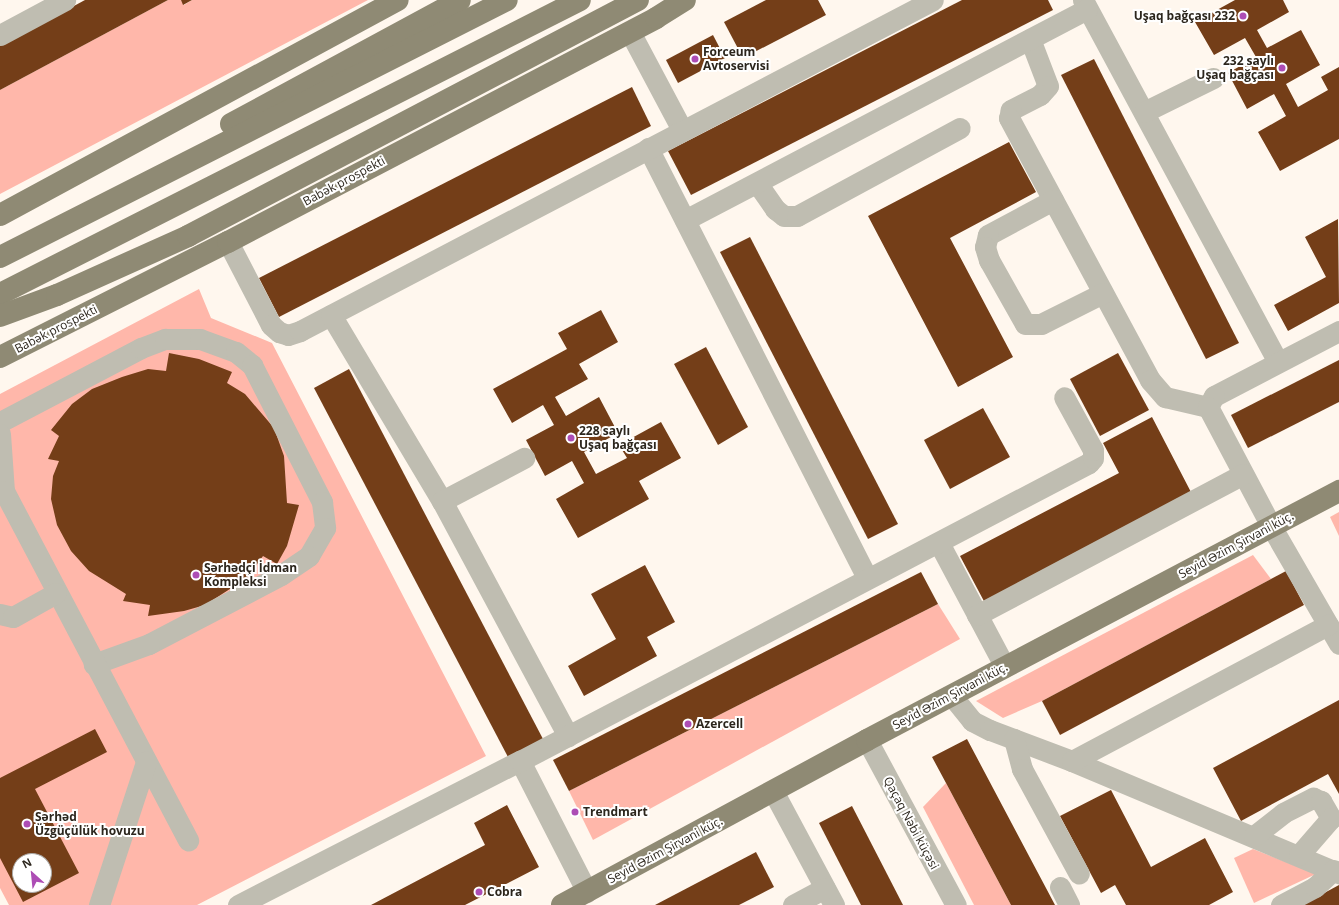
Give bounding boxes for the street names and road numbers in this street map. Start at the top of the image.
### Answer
street label: Babək prospekti [301,153,387,209]
street label: Babək prospekti [12,302,100,356]
street label: Seyid Əzim Şirvani küç. [1176,509,1296,581]
street label: Seyid Əzim Şirvani küç. [890,660,1010,732]
street label: Qaçaq Nəbi küçəsi [880,774,942,872]
street label: Seyid Əzim Şirvani küç. [605,814,725,886]

